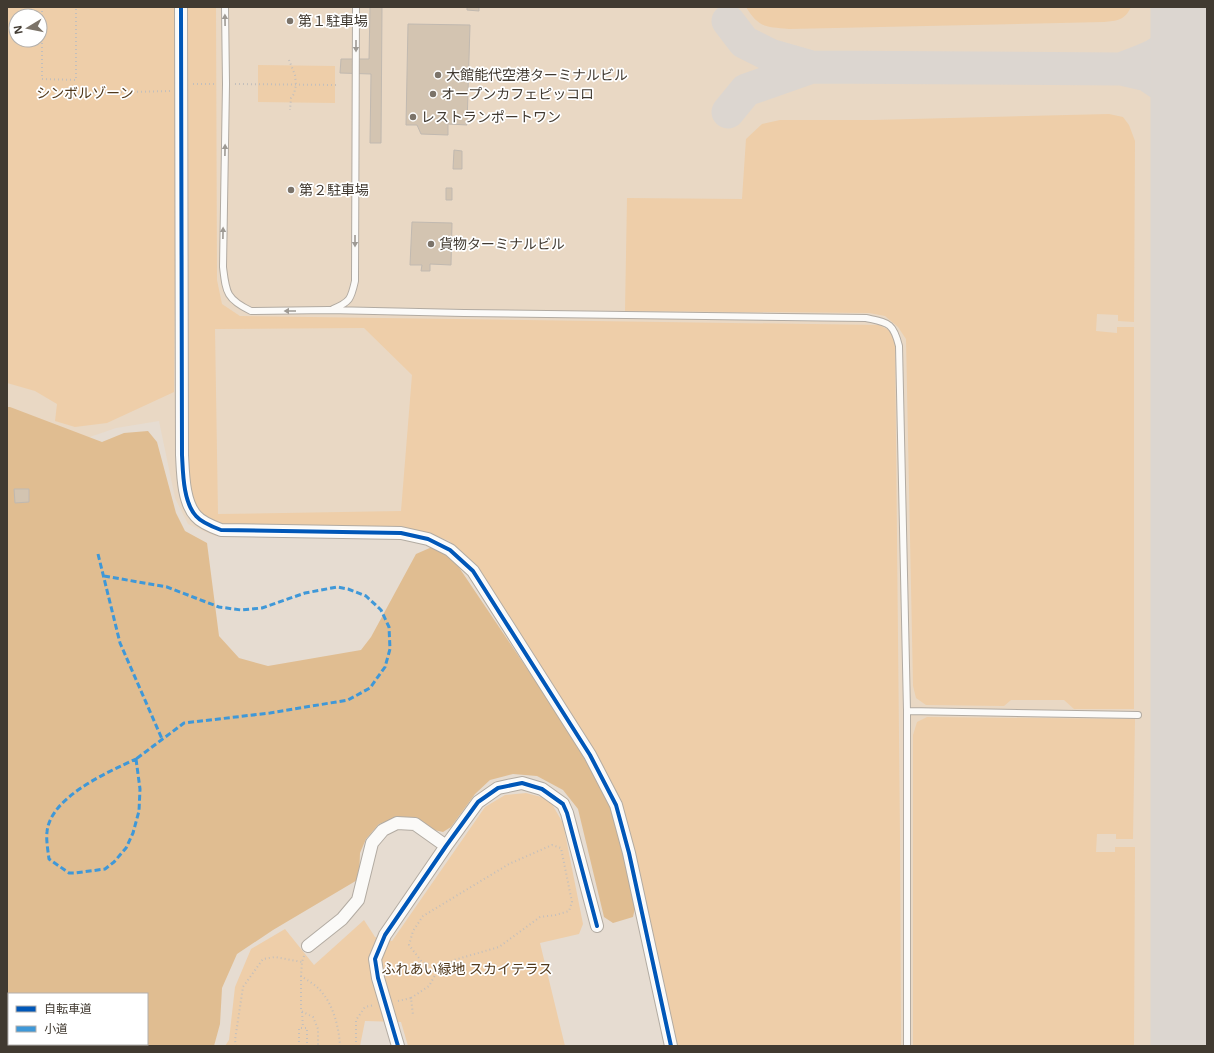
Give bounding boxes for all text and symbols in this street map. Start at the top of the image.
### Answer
north arrow [8,8,48,48]
place label: 第１駐車場 [298,11,368,30]
one-way arrow [222,13,228,26]
marker: 第１駐車場 [285,16,295,26]
text: N [9,24,26,36]
one-way arrow [352,40,359,52]
place label: 大館能代空港ターミナルビル [446,65,628,84]
marker: 大館能代空港ターミナルビル [433,70,443,80]
park label: シンボルゾーン [36,83,134,102]
place label: オープンカフェピッコロ [441,84,594,103]
marker: オープンカフェピッコロ [428,89,438,99]
place label: レストランポートワン [421,107,561,126]
marker: レストランポートワン [408,112,418,122]
one-way arrow [222,143,228,156]
place label: 第２駐車場 [299,180,369,199]
marker: 第２駐車場 [286,185,296,195]
one-way arrow [220,227,227,239]
place label: 貨物ターミナルビル [439,234,565,253]
one-way arrow [352,235,358,248]
marker: 貨物ターミナルビル [426,239,436,249]
one-way arrow [283,308,296,314]
park label: ふれあい緑地 スカイテラス [381,959,553,978]
legend [8,993,148,1045]
text: 自転車道 [44,1000,92,1017]
text: 小道 [44,1020,68,1037]

